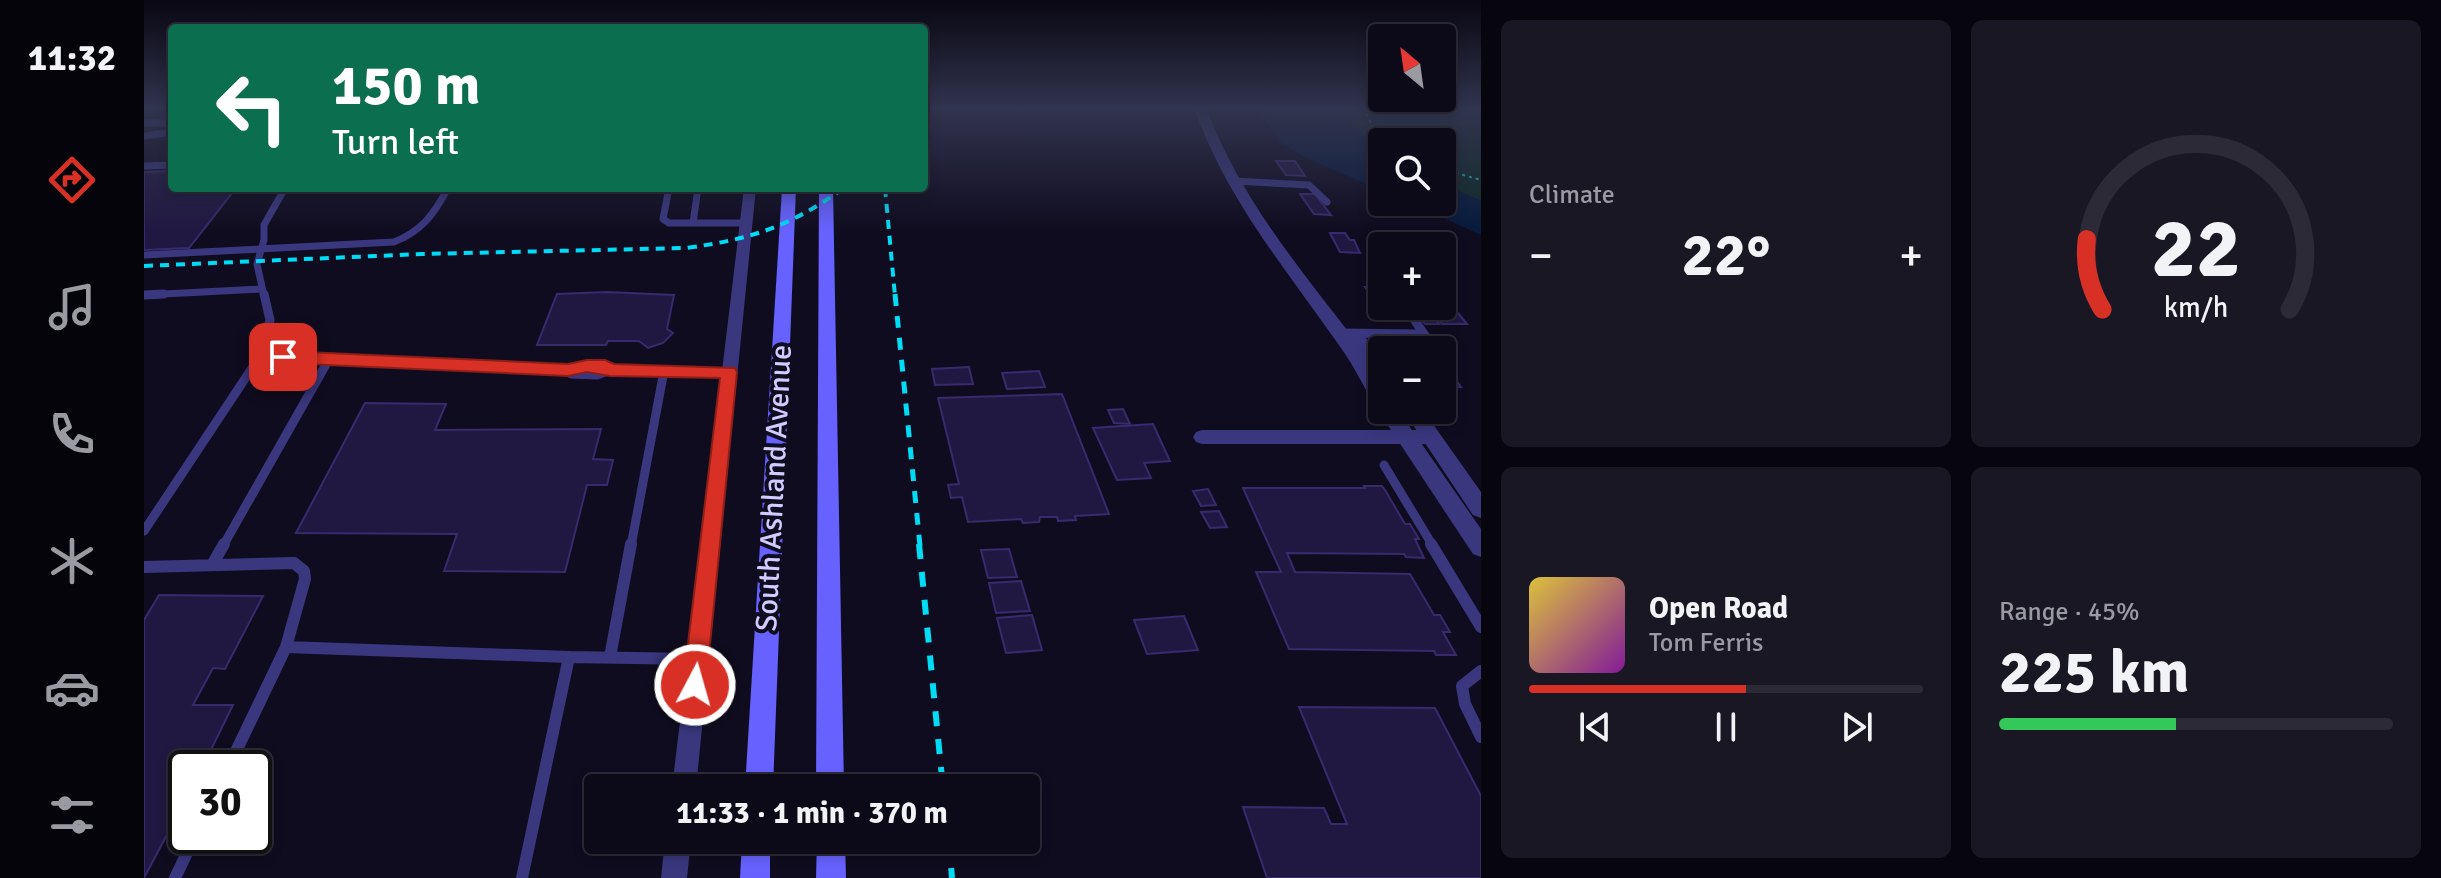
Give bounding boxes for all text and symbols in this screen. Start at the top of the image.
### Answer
north arrow [1368,24,1456,112]
map controls [1368,24,1456,424]
text: 11:32 [28,36,116,81]
text: 150 m [332,51,480,120]
icon: left [200,56,304,160]
text: Turn left [332,120,459,165]
button: search [1368,128,1456,216]
icon: directions [44,152,100,208]
text: Climate [1529,179,1615,211]
text: 22 [2151,197,2241,299]
text: 22° [1682,219,1770,293]
text: − [1529,229,1553,283]
text: + [1899,229,1923,283]
button: + [1368,232,1456,320]
icon: music [44,279,100,335]
text: km/h [2164,290,2228,325]
pin [249,323,317,391]
icon: arrive [261,335,305,379]
button: − [1368,336,1456,424]
street label: South Ashland Avenue [748,344,800,632]
icon: phone [44,406,100,462]
icon: climate [44,533,100,589]
text: Open Road [1649,590,1788,627]
text: Range · 45% [1999,596,2140,628]
text: Tom Ferris [1649,627,1763,659]
text: 225 km [1999,636,2189,710]
position arrow [653,643,737,727]
icon: car [44,660,100,716]
icon: previous [1573,705,1617,749]
icon: pause [1704,705,1748,749]
icon: next [1835,705,1879,749]
speed limit sign: 30 [168,750,272,854]
icon: filters [44,787,100,843]
text: 11:33 · 1 min · 370 m [676,795,948,832]

